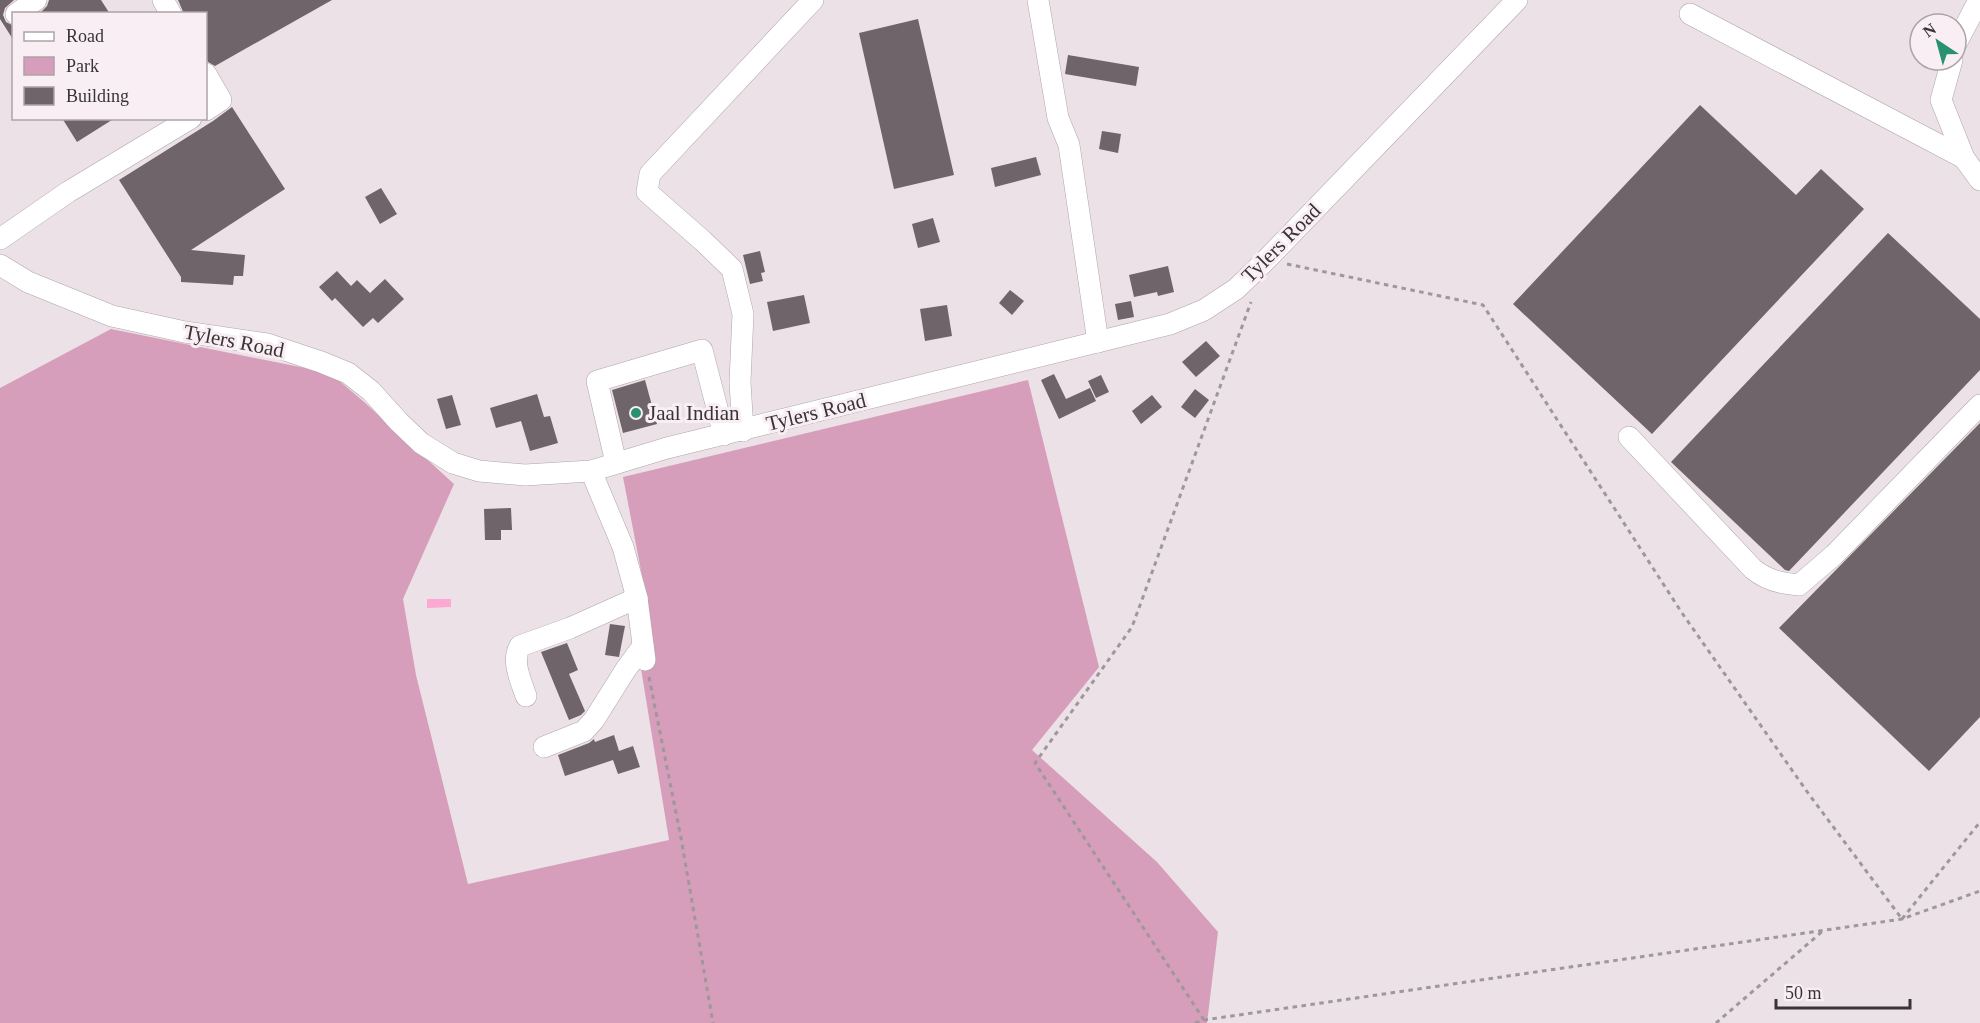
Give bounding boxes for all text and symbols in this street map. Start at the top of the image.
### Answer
legend [12,12,207,120]
north arrow [1908,12,1968,72]
text: N [1920,20,1940,41]
text: Road [66,26,104,46]
text: Park [66,56,99,76]
text: Building [66,86,129,106]
street label: Tylers Road [1237,198,1326,287]
street label: Tylers Road [182,320,287,363]
street label: Tylers Road [764,388,869,436]
place label: Jaal Indian [648,401,740,425]
marker: Jaal Indian [629,406,643,420]
scale bar [1776,972,1910,1010]
text: 50 m [1785,983,1822,1003]

